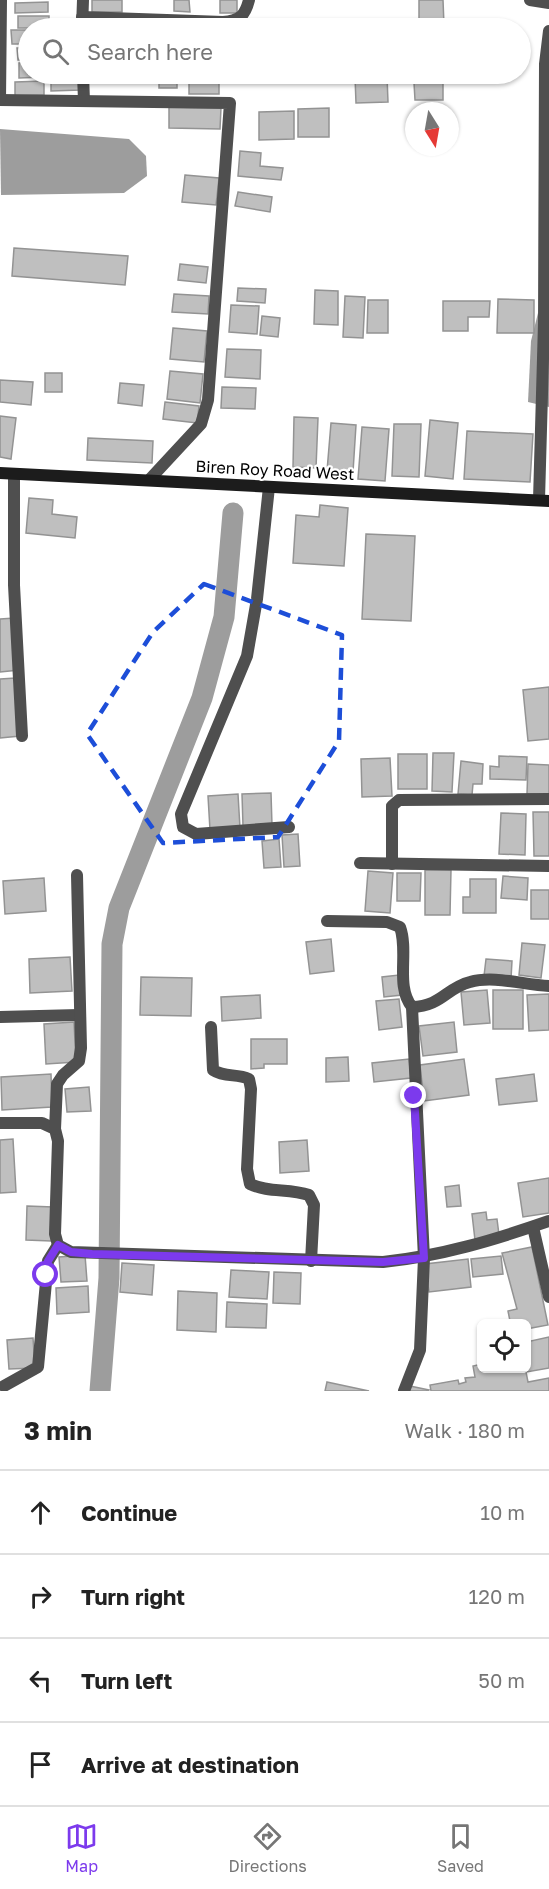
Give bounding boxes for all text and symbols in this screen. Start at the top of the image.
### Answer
search box [18,18,531,84]
icon: search [39,35,72,68]
text: Search here [87,38,213,65]
north arrow [405,102,459,156]
street label: Biren Roy Road West [195,456,355,484]
route end [400,1082,426,1108]
route start [32,1261,58,1287]
map controls [477,1319,531,1373]
button: locate [477,1319,531,1373]
text: 3 min [24,1415,92,1446]
text: Walk · 180 m [405,1418,525,1442]
icon: ahead [24,1496,57,1529]
text: Continue [81,1499,177,1526]
text: 10 m [480,1500,525,1524]
icon: right [24,1580,57,1613]
text: Turn right [81,1583,185,1610]
text: 120 m [469,1584,525,1608]
icon: left [24,1664,57,1697]
text: Turn left [81,1667,172,1694]
text: 50 m [478,1668,525,1692]
icon: arrive [24,1748,57,1781]
text: Arrive at destination [81,1751,299,1778]
tab: Map [65,1820,98,1876]
tab: Directions [229,1820,307,1876]
tab: Saved [437,1820,484,1876]

